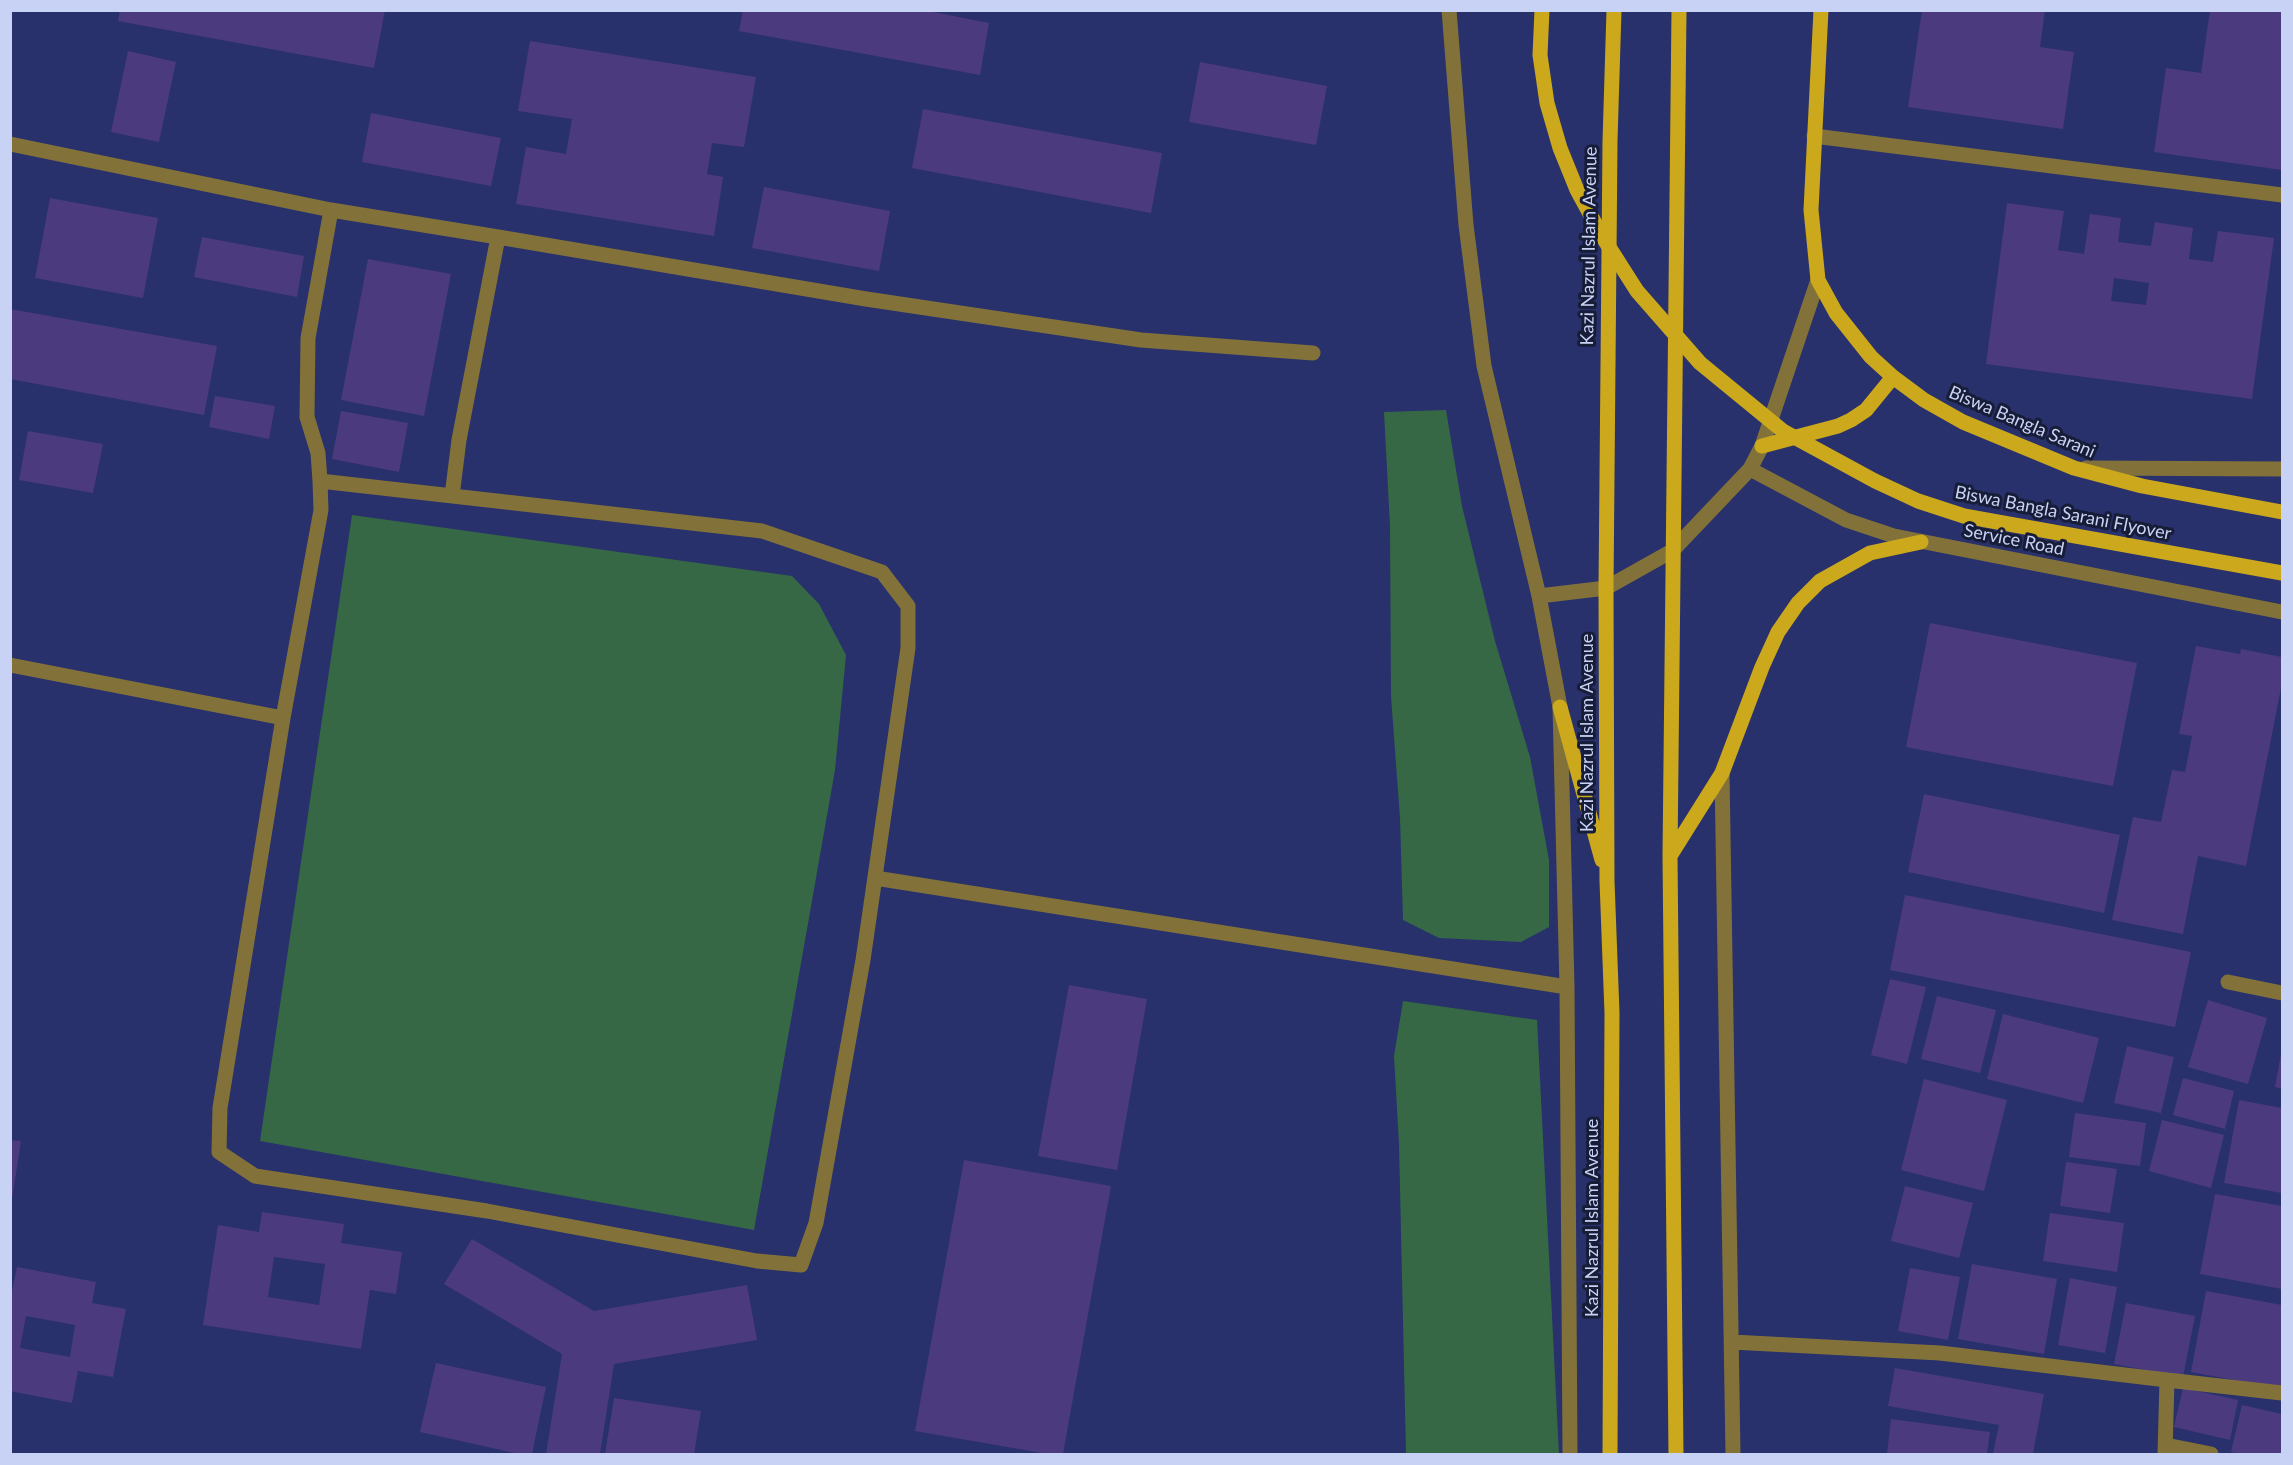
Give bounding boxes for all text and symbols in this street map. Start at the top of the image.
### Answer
street label: Kazi Nazrul Islam Avenue [1576,147,1602,345]
street label: Biswa Bangla Sarani [1945,381,2099,463]
street label: Biswa Bangla Sarani Flyover [1953,481,2173,545]
street label: Service Road [1962,520,2066,560]
street label: Kazi Nazrul Islam Avenue [1576,634,1598,832]
street label: Kazi Nazrul Islam Avenue [1581,1119,1603,1317]

